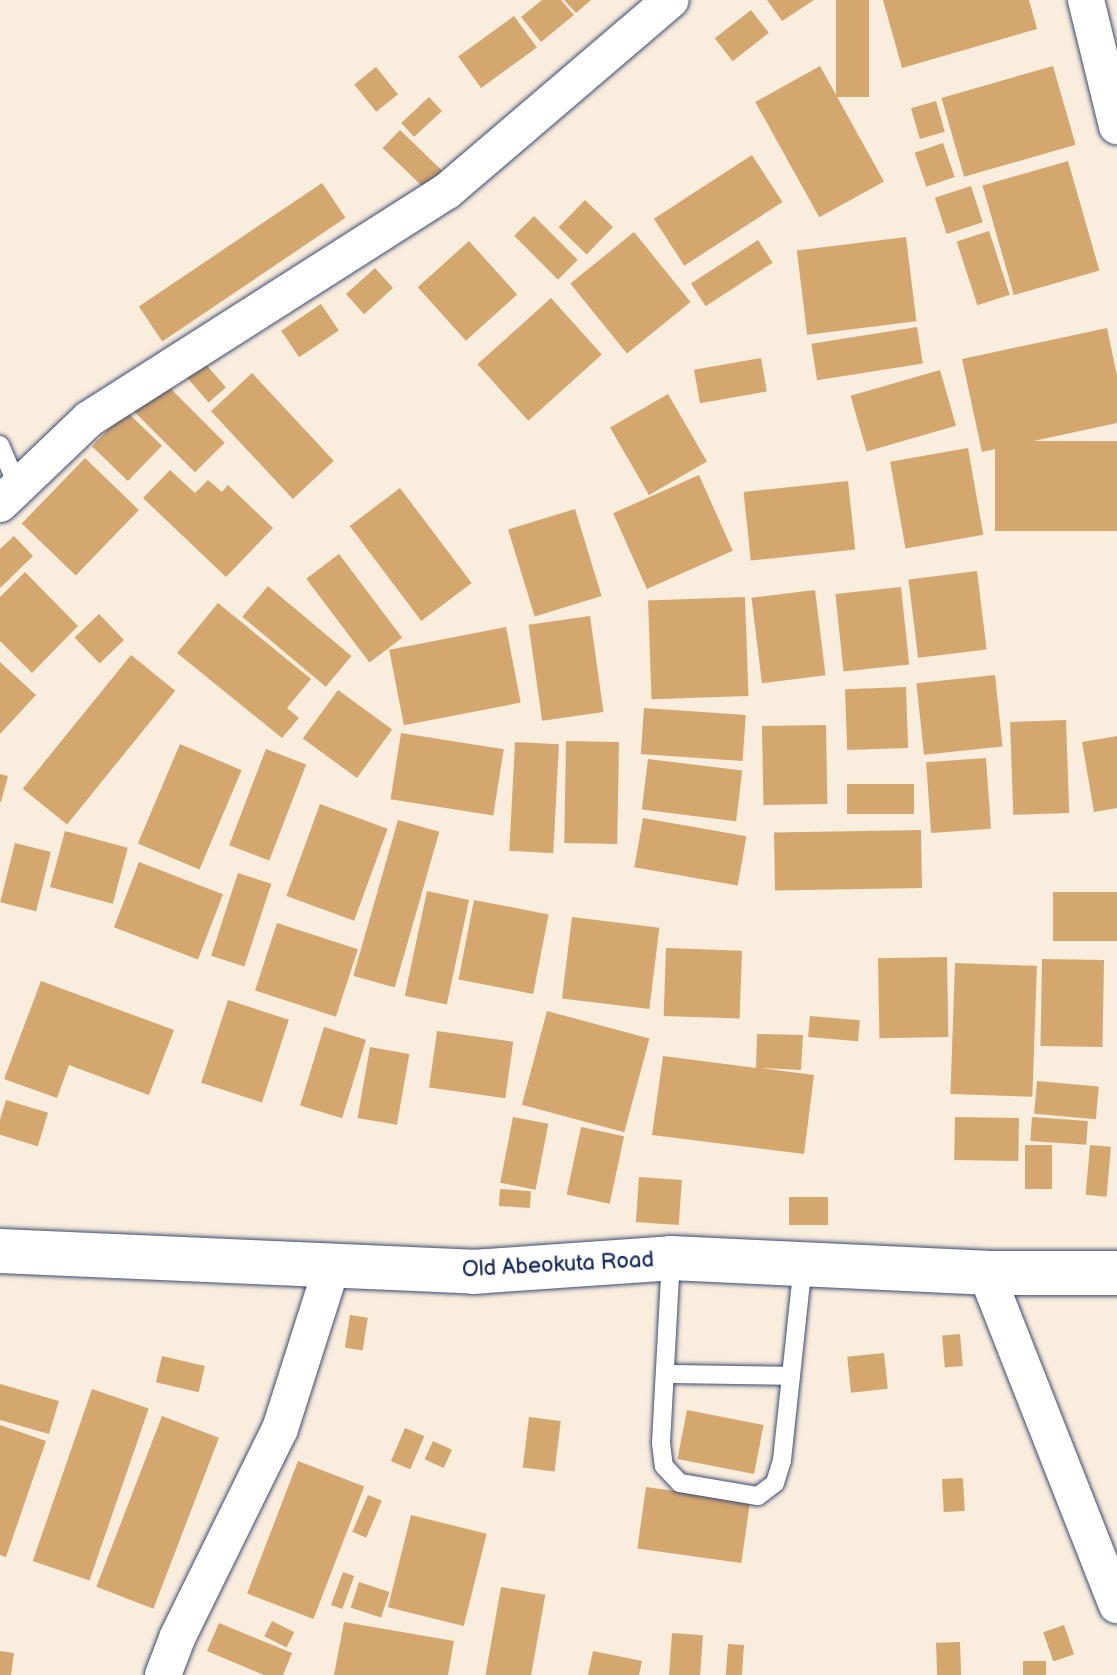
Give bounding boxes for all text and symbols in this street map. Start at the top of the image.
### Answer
street label: Old Abeokuta Road [461,1247,655,1283]

